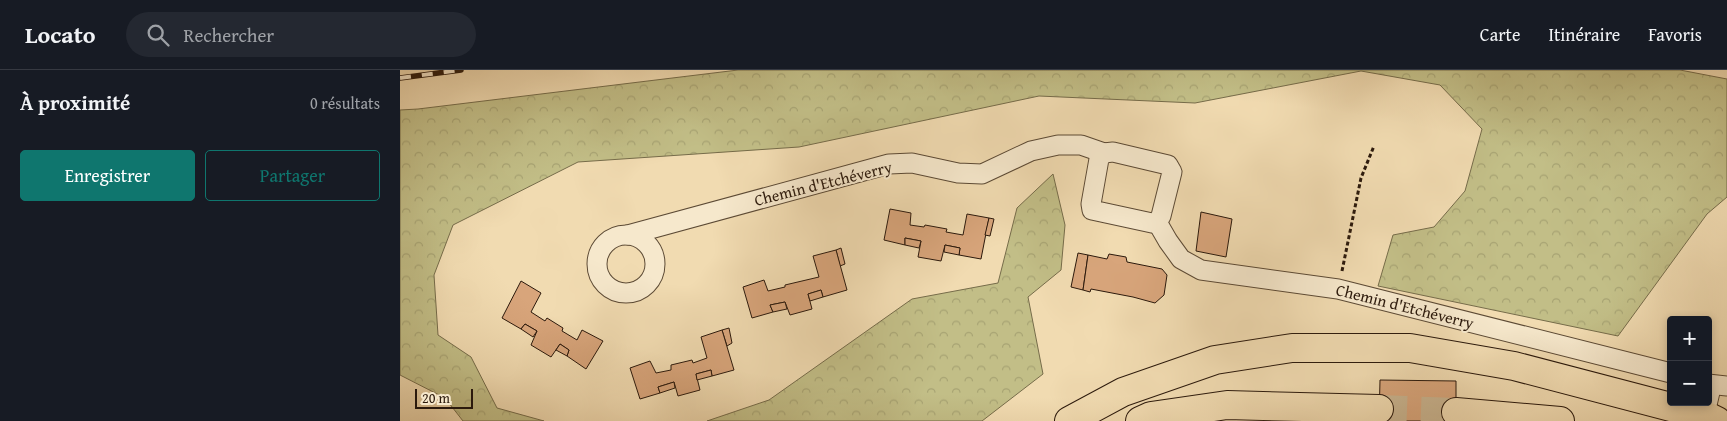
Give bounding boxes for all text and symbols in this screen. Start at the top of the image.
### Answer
search box [126,12,476,57]
text: Locato [25,17,96,52]
icon: search [144,21,172,49]
text: Rechercher [184,21,274,49]
text: Carte [1480,21,1520,48]
text: Itinéraire [1548,21,1620,48]
text: Favoris [1648,21,1702,48]
text: À proximité [20,87,130,118]
text: 0 résultats [310,91,380,115]
button: Enregistrer [20,150,195,201]
button: Partager [205,150,380,201]
street label: Chemin d'Etchéverry [752,154,894,212]
street label: Chemin d'Etchéverry [1334,277,1476,335]
map controls [1667,316,1712,406]
button: + [1667,316,1712,361]
button: − [1667,361,1712,406]
scale bar [415,386,472,409]
text: 20 m [422,388,450,408]

